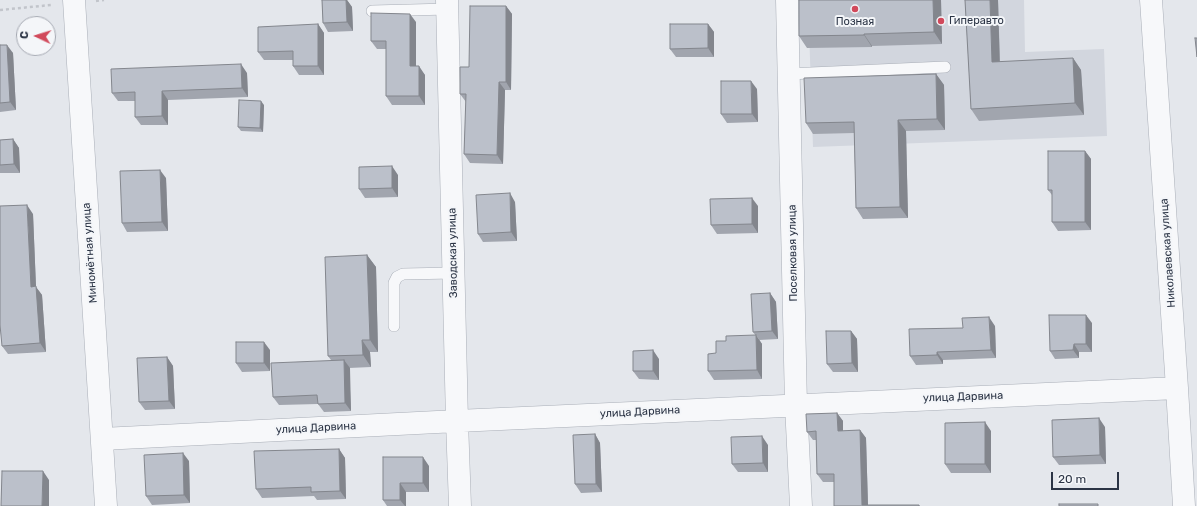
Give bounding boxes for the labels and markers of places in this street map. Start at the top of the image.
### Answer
marker: Позная [850,4,860,14]
place label: Гиперавто [949,14,1004,28]
place label: Позная [836,15,874,29]
marker: Гиперавто [936,16,946,26]

